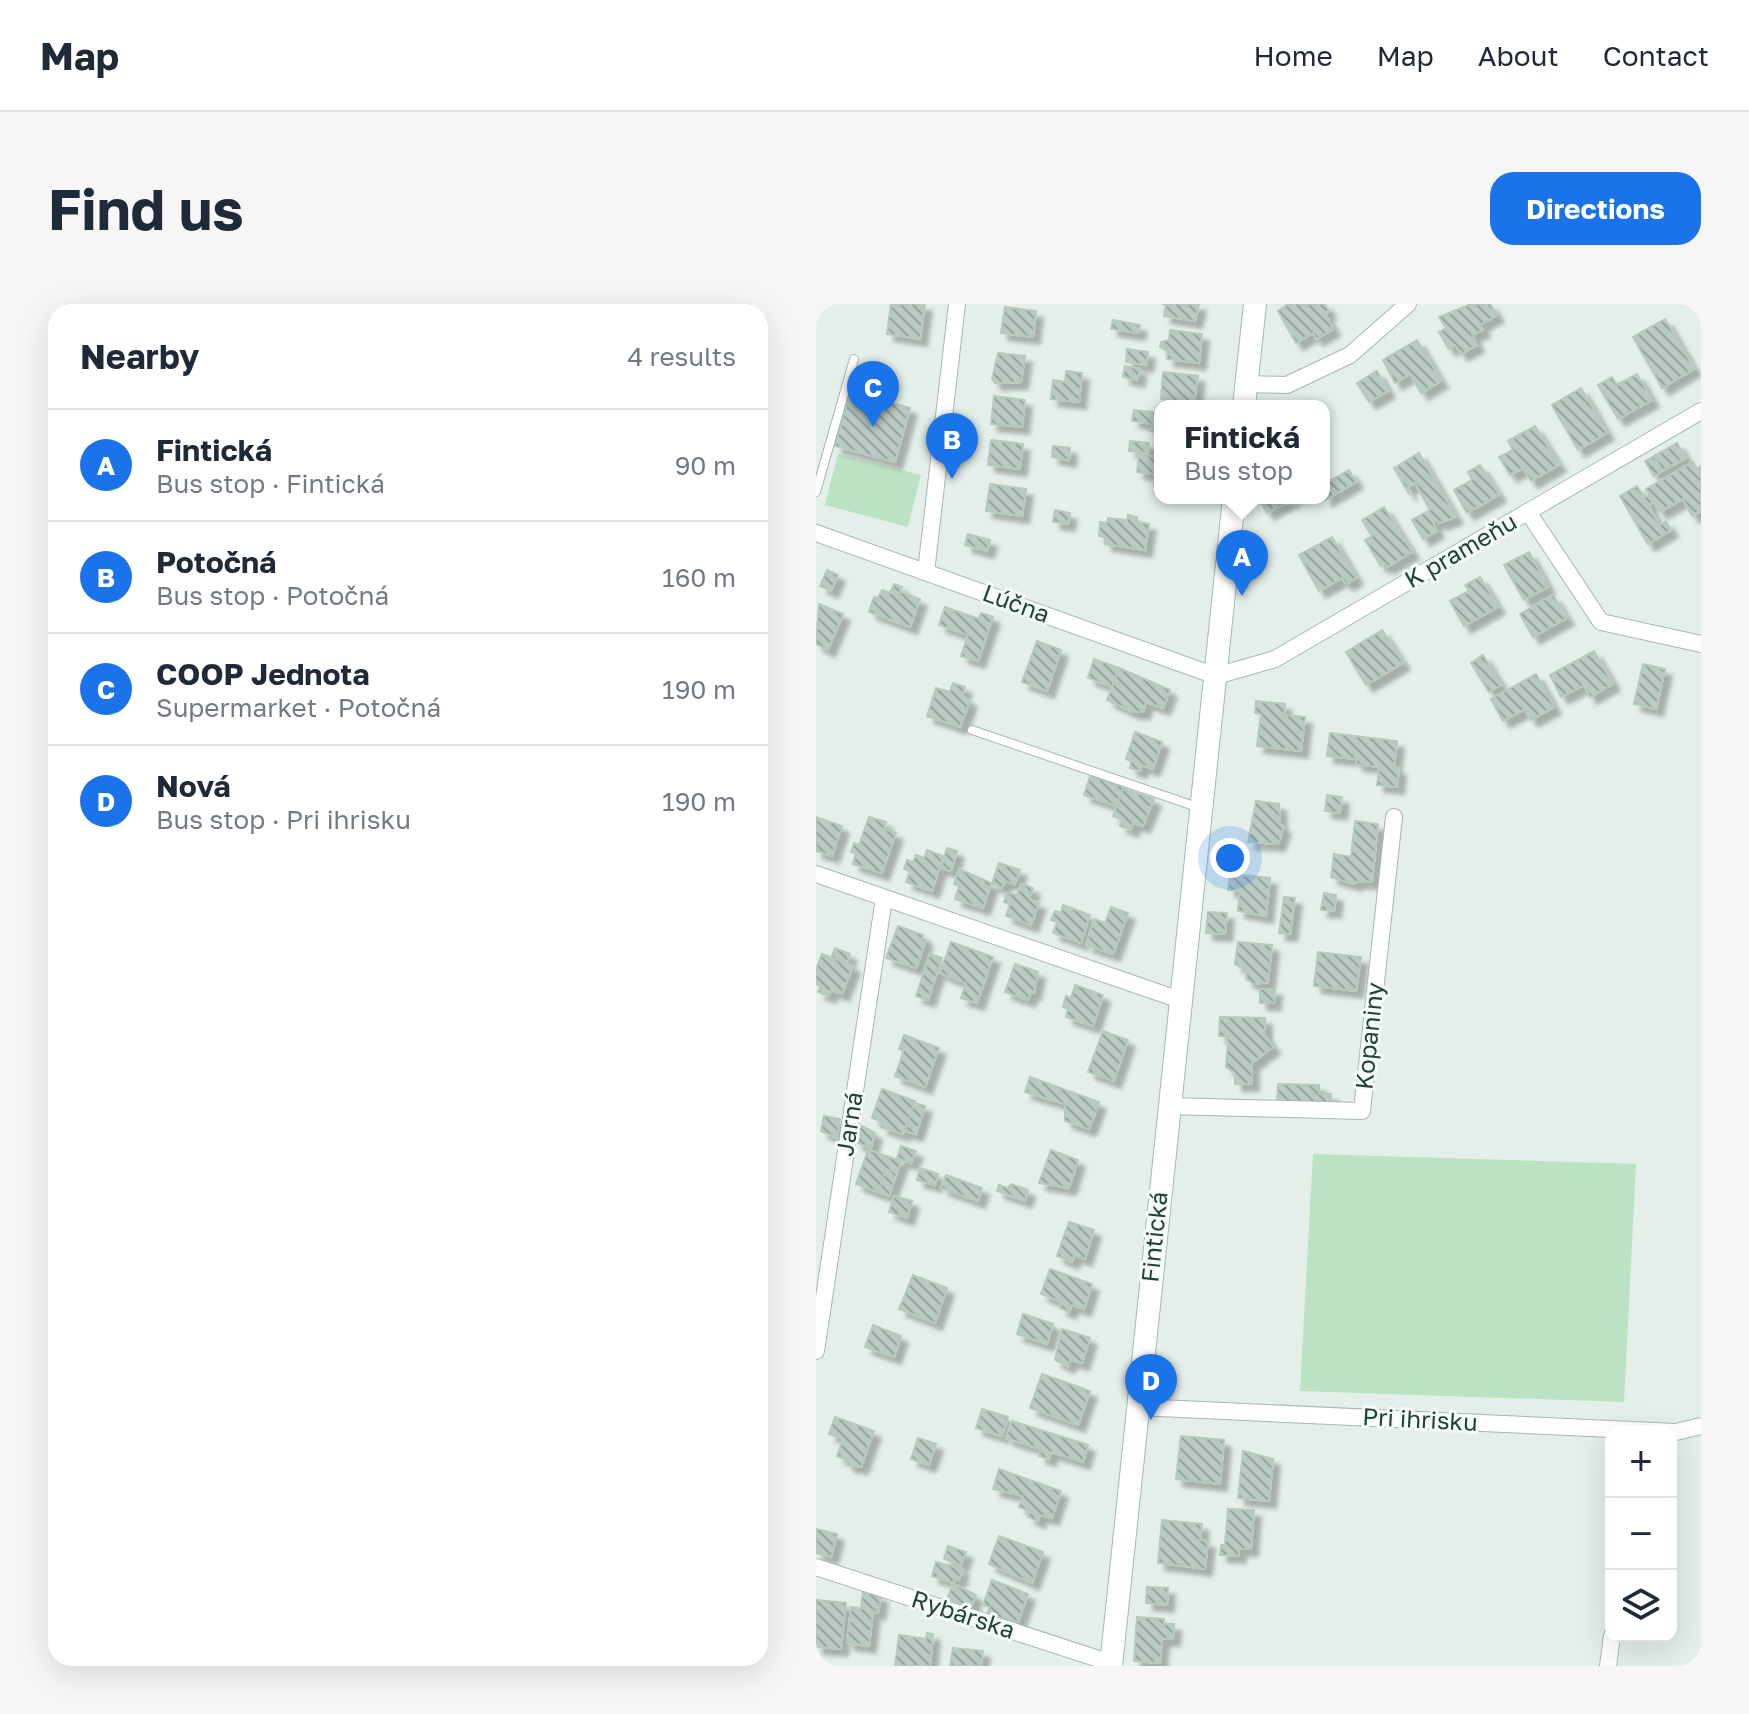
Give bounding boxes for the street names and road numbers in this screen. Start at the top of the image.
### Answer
street label: K prameňu [1399,506,1521,593]
street label: Lúčna [979,577,1054,628]
street label: Kopaniny [1348,981,1389,1091]
street label: Jarná [829,1090,868,1158]
street label: Fintická [1134,1190,1173,1284]
street label: Pri ihrisku [1362,1401,1478,1436]
street label: Rybárska [908,1583,1019,1644]

